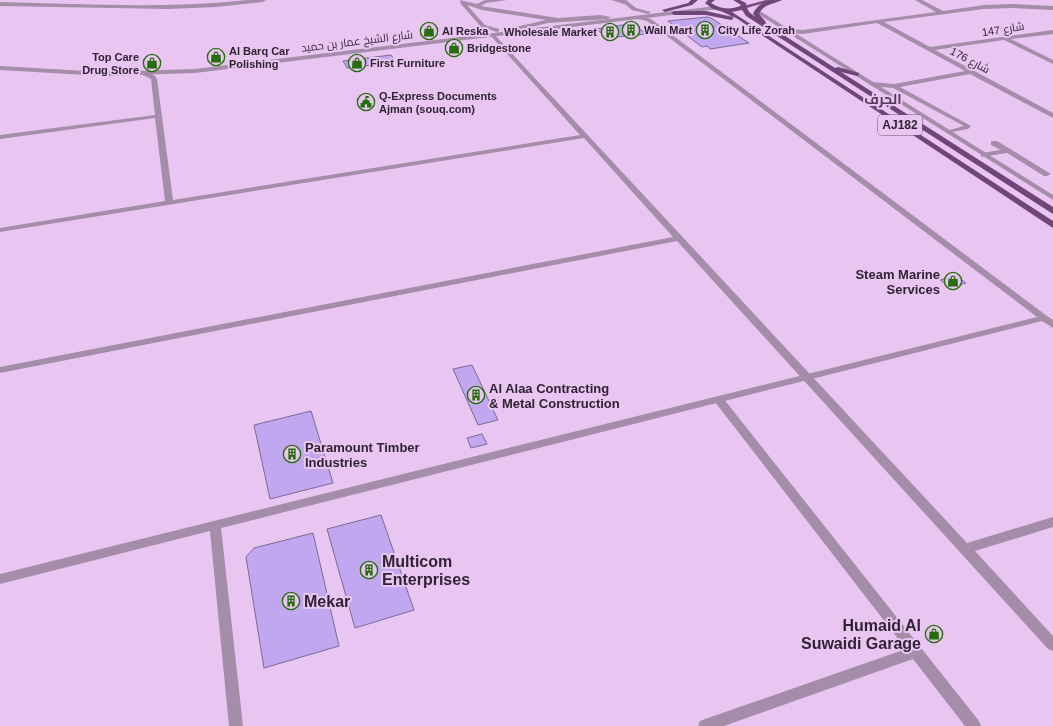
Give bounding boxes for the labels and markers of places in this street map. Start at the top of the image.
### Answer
building icon: Wall Mart [621,20,641,40]
building icon: City Life Zorah [695,20,715,40]
shop icon: Al Reska [419,21,439,41]
building icon: Wholesale Market [600,22,620,42]
place label: Wall Mart [644,24,693,36]
place label: City Life Zorah [718,24,795,36]
place label: Al Reska [442,25,489,37]
place label: Wholesale Market [504,26,597,38]
shop icon: Bridgestone [444,38,464,58]
place label: Bridgestone [467,42,531,54]
place label: Al Barq Car Polishing [229,45,290,70]
shop icon: Al Barq Car Polishing [206,47,226,67]
place label: Top Care Drug Store [82,51,139,76]
shop icon: Top Care Drug Store [142,53,162,73]
shop icon: First Furniture [347,53,367,73]
place label: First Furniture [370,57,445,69]
place label: Q-Express Documents Ajman (souq.com) [379,90,497,115]
public building icon: Q-Express Documents Ajman (souq.com) [356,92,376,112]
place label: Steam Marine Services [855,267,940,297]
shop icon: Steam Marine Services [943,271,963,291]
place label: Al Alaa Contracting & Metal Construction [489,381,620,411]
building icon: Al Alaa Contracting & Metal Construction [466,385,486,405]
place label: Paramount Timber Industries [305,440,420,470]
building icon: Paramount Timber Industries [282,444,302,464]
place label: Multicom Enterprises [382,553,470,588]
building icon: Multicom Enterprises [359,560,379,580]
building icon: Mekar [281,591,301,611]
place label: Mekar [304,593,350,610]
place label: Humaid Al Suwaidi Garage [801,617,921,652]
shop icon: Humaid Al Suwaidi Garage [924,624,944,644]

